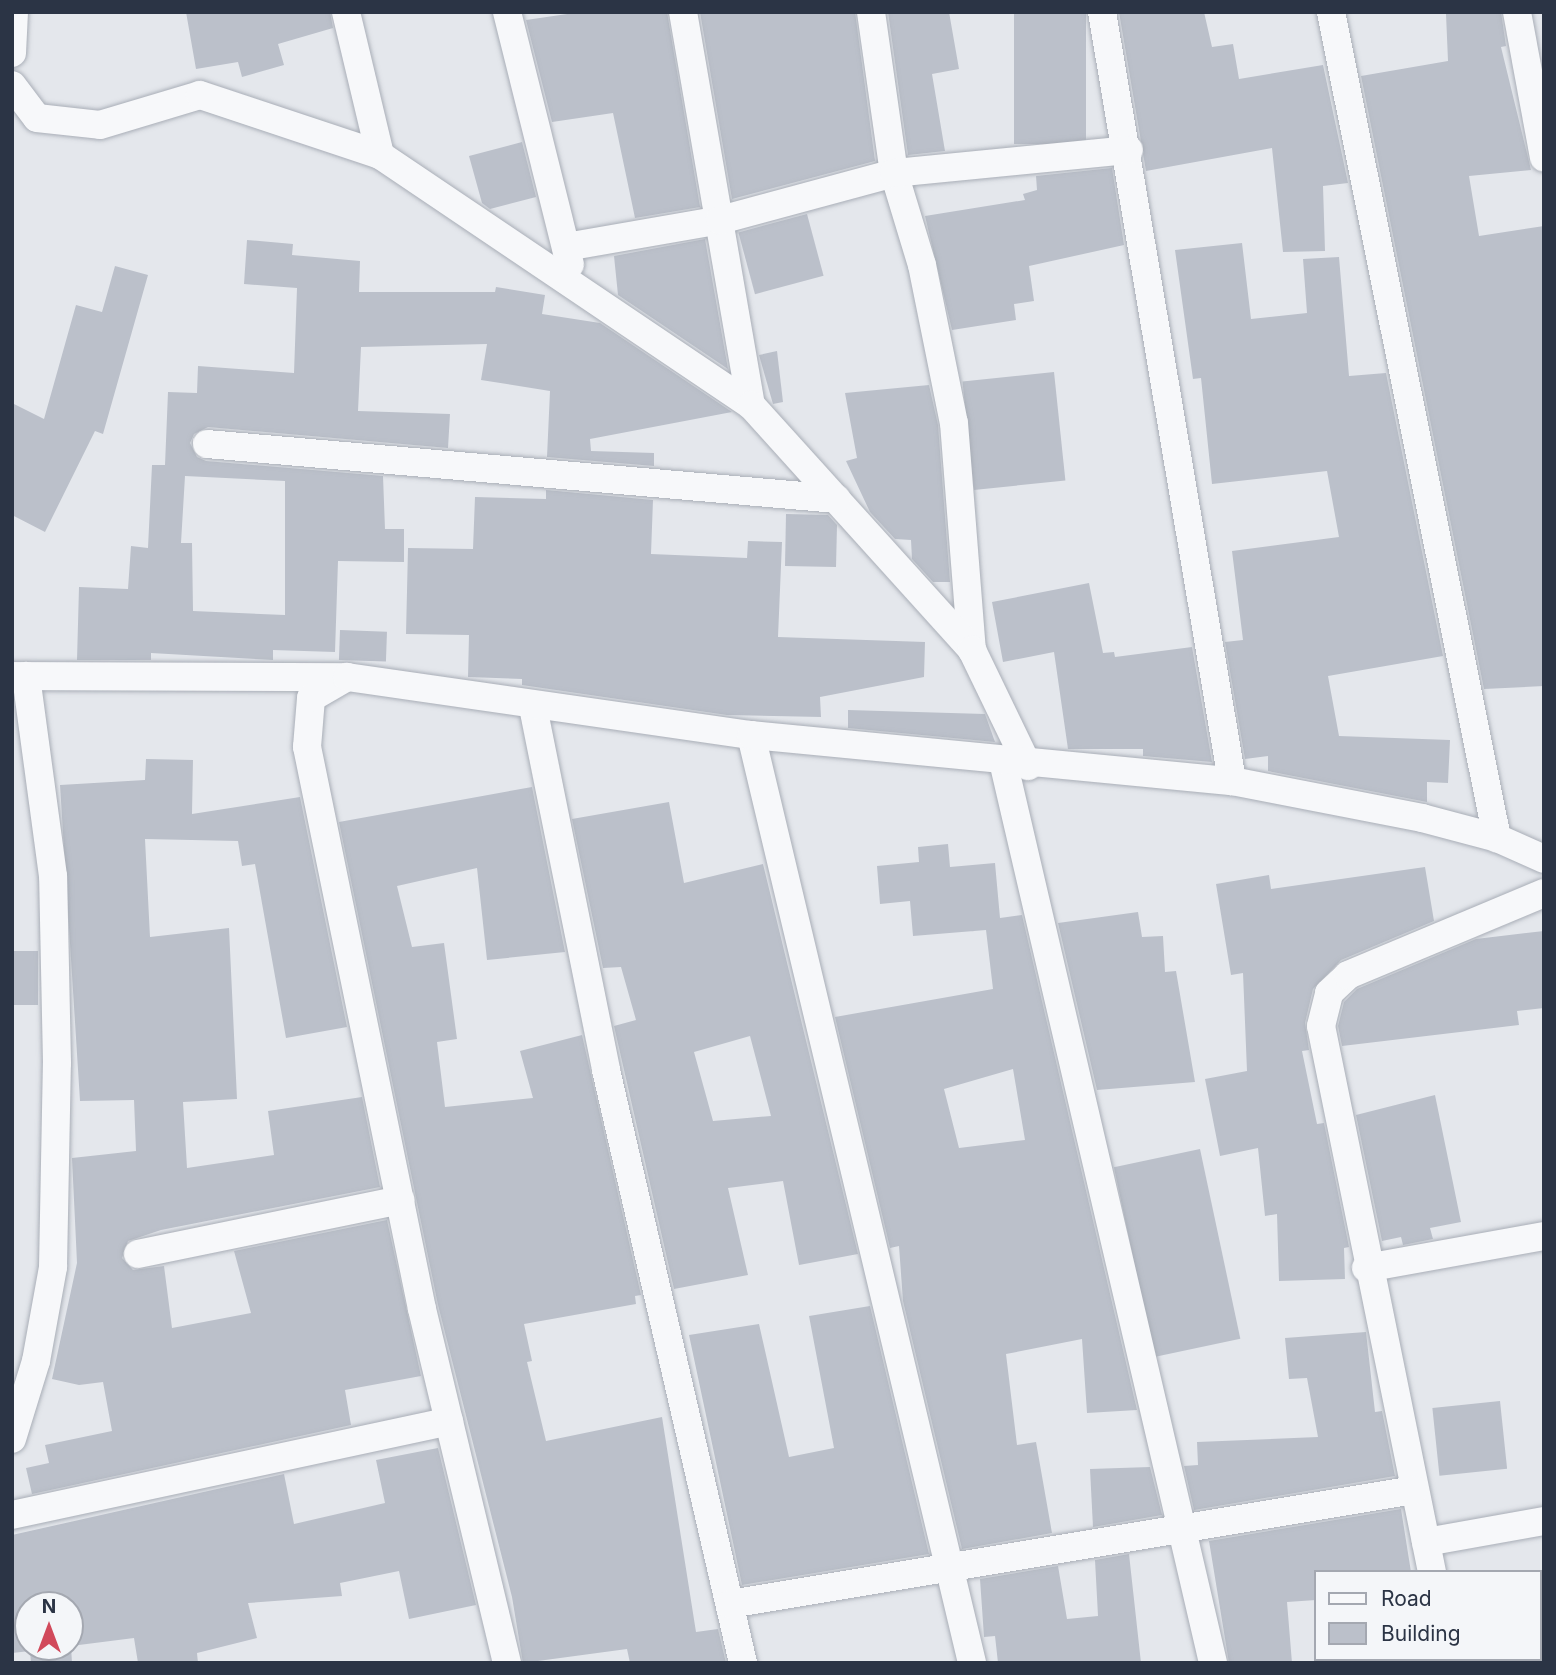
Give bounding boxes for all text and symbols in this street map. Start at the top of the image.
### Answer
legend [1314,1570,1542,1661]
text: Road [1381,1586,1432,1611]
north arrow [14,1591,84,1661]
text: N [42,1595,56,1618]
text: Building [1381,1621,1461,1646]

